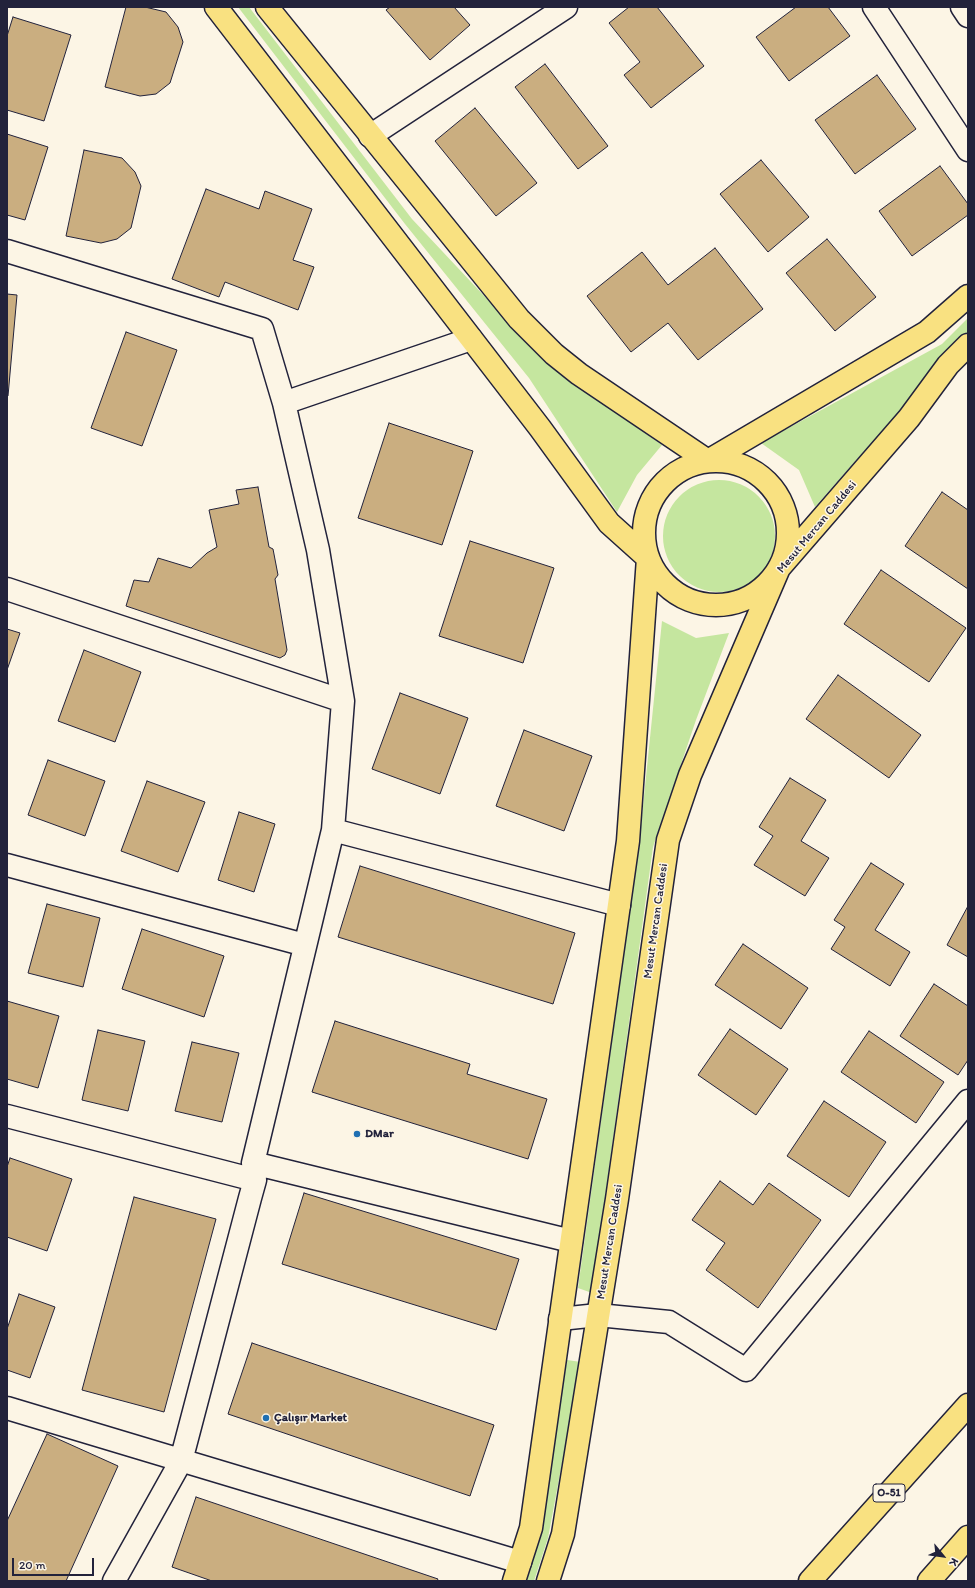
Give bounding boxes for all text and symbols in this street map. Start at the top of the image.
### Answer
street label: Mesut Mercan Caddesi [774,478,860,576]
street label: Mesut Mercan Caddesi [641,862,671,980]
place label: DMar [365,1127,394,1141]
marker: DMar [352,1129,362,1139]
street label: Mesut Mercan Caddesi [594,1183,626,1301]
place label: Çalışır Market [274,1411,347,1425]
marker: Çalışır Market [261,1413,271,1423]
road number: O-51 [873,1484,905,1502]
north arrow [923,1536,963,1576]
scale bar [14,1550,96,1576]
text: K [947,1556,961,1568]
text: 20 m [19,1558,46,1572]

